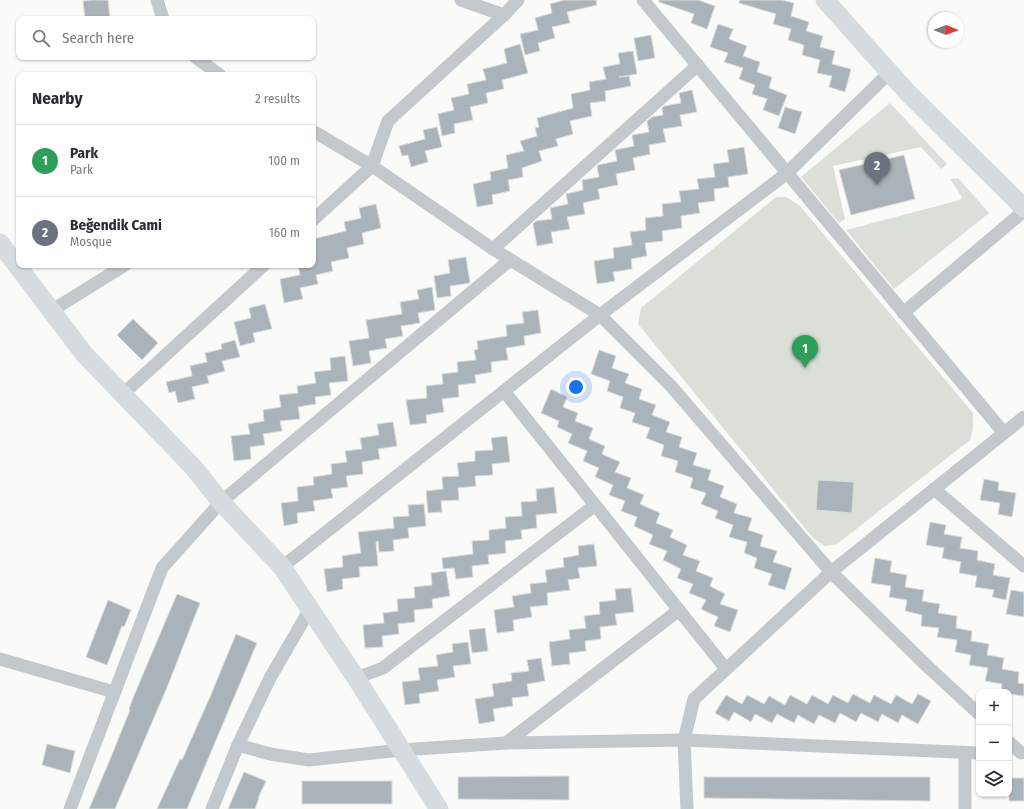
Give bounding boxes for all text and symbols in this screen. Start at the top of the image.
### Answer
north arrow [928,12,964,48]
search box [16,16,316,60]
icon: search [30,27,52,49]
text: Search here [62,29,134,47]
text: Nearby [32,88,83,109]
text: 2 results [255,91,300,106]
text: Park [70,144,98,162]
pin: 2 [864,152,890,185]
text: 1 [42,153,48,168]
text: 100 m [268,153,300,168]
text: Park [70,162,93,177]
text: Beğendik Cami [70,216,162,234]
text: 2 [42,225,48,240]
text: 160 m [269,225,300,240]
text: Mosque [70,234,112,249]
pin: 1 [792,335,818,368]
your location [566,377,586,397]
map controls [976,689,1012,797]
button: + [976,689,1012,725]
button: − [976,725,1012,761]
button: layers [976,761,1012,797]

